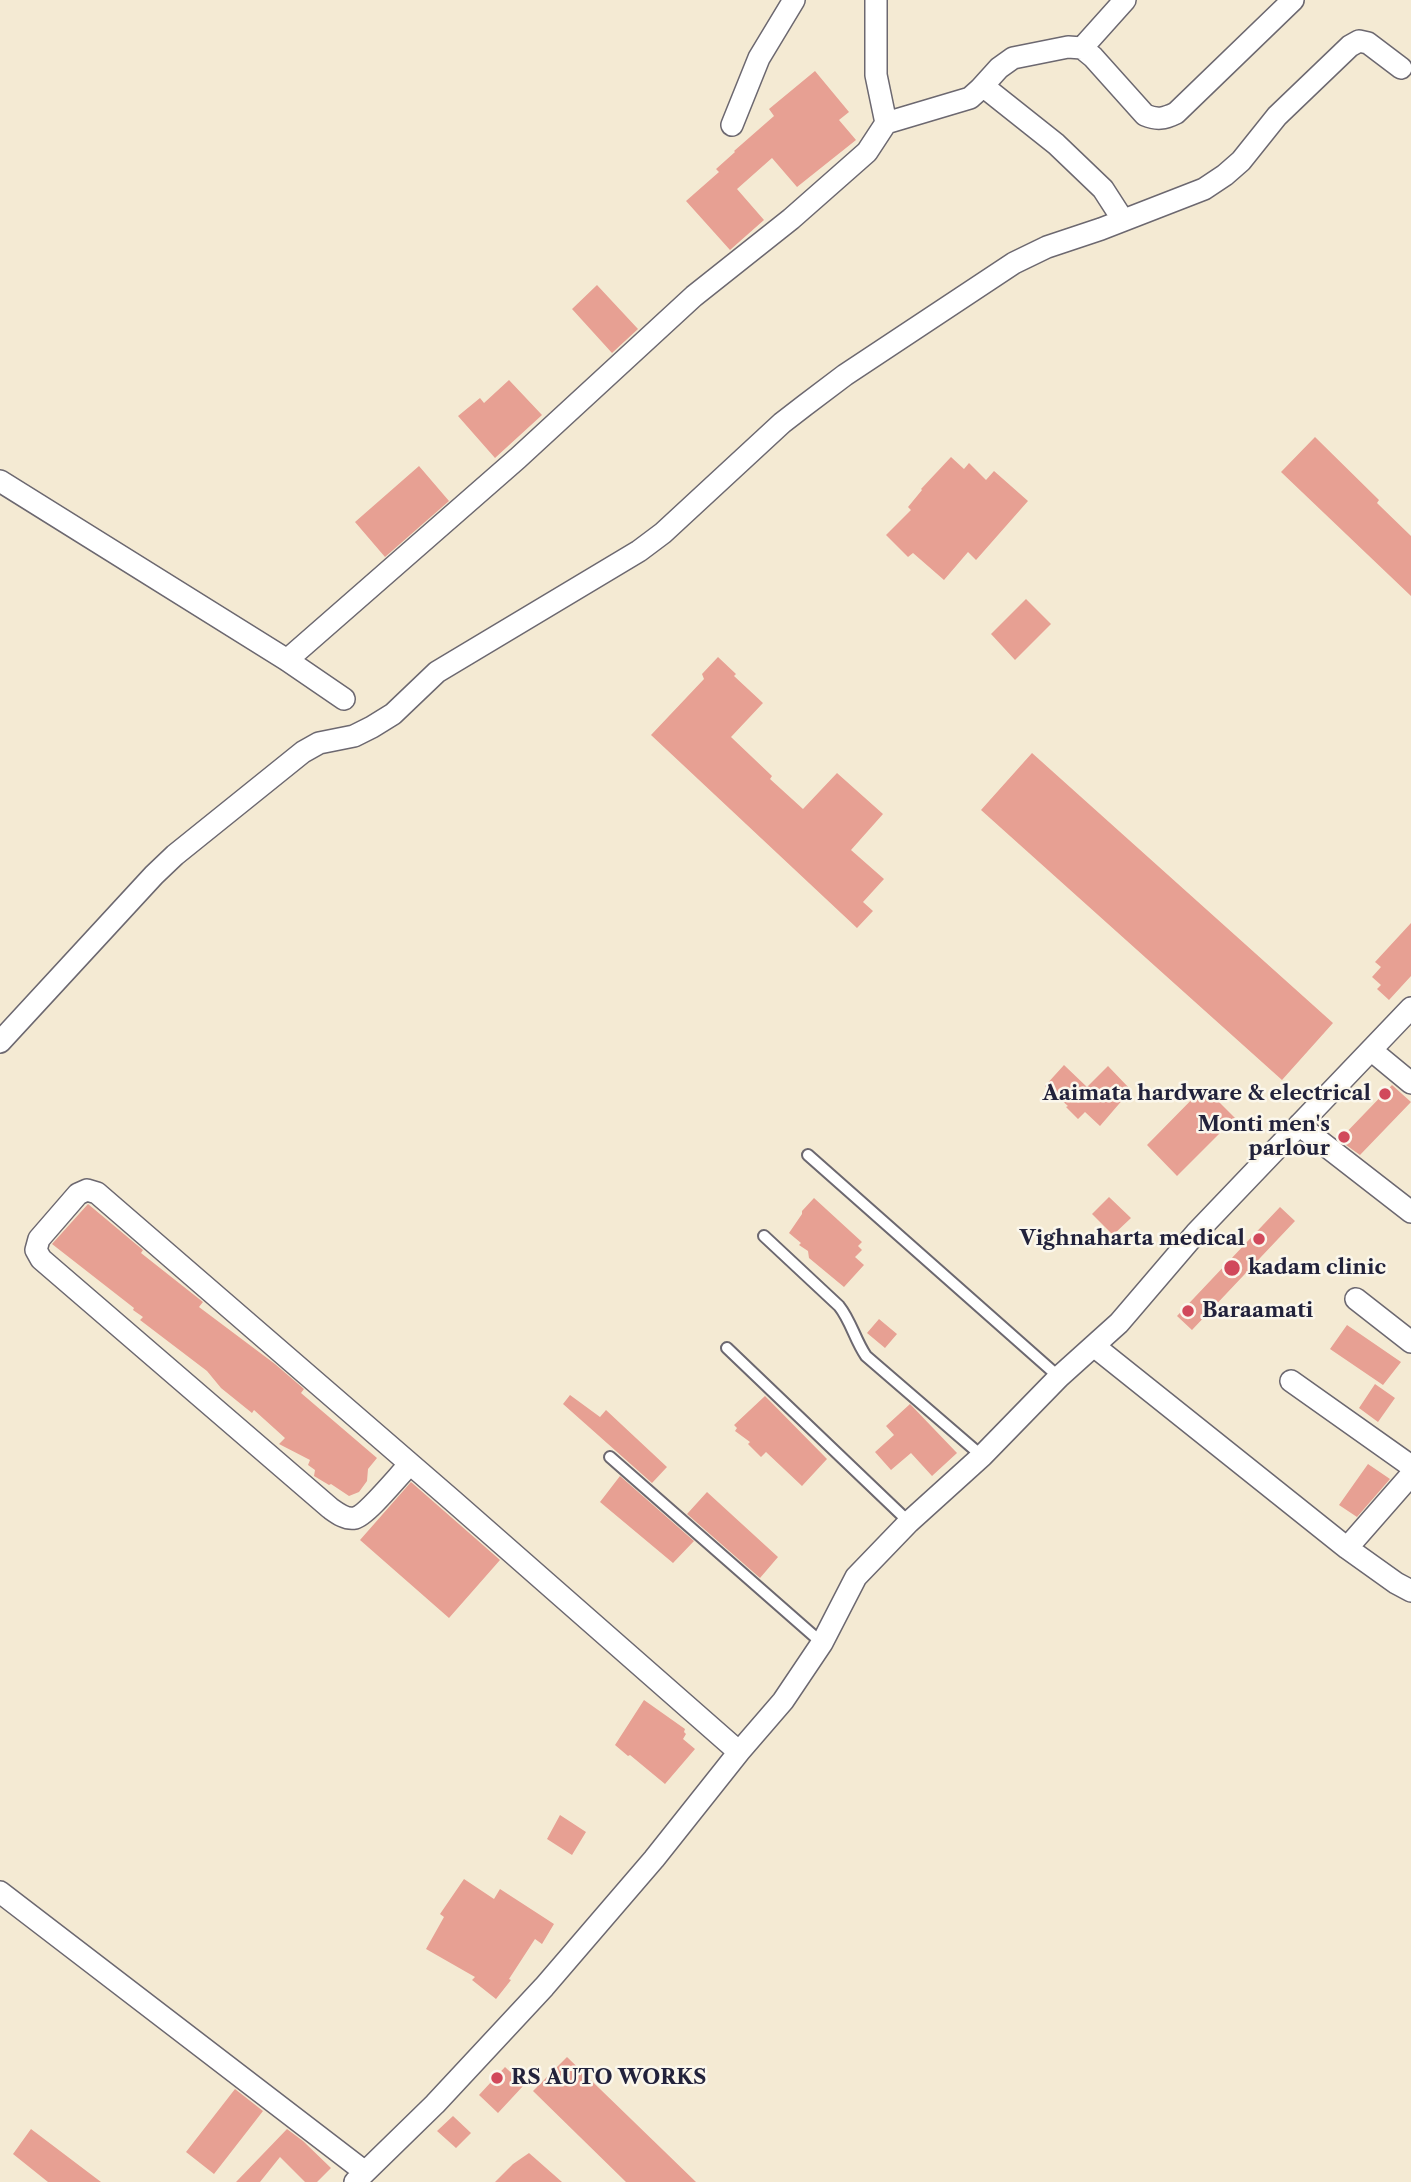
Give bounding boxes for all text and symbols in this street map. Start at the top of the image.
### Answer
place label: Aaimata hardware & electrical [1042,1081,1371,1107]
marker: Aaimata hardware & electrical [1377,1086,1393,1102]
place label: Monti men's parlour [1198,1112,1330,1162]
marker: Monti men's parlour [1336,1129,1352,1145]
place label: Vighnaharta medical [1020,1226,1245,1252]
marker: Vighnaharta medical [1251,1231,1267,1247]
place label: kadam clinic [1248,1255,1386,1281]
marker: kadam clinic [1222,1258,1242,1278]
place label: Baraamati [1202,1298,1313,1324]
marker: Baraamati [1180,1303,1196,1319]
place label: RS AUTO WORKS [511,2065,707,2091]
marker: RS AUTO WORKS [489,2070,505,2086]

